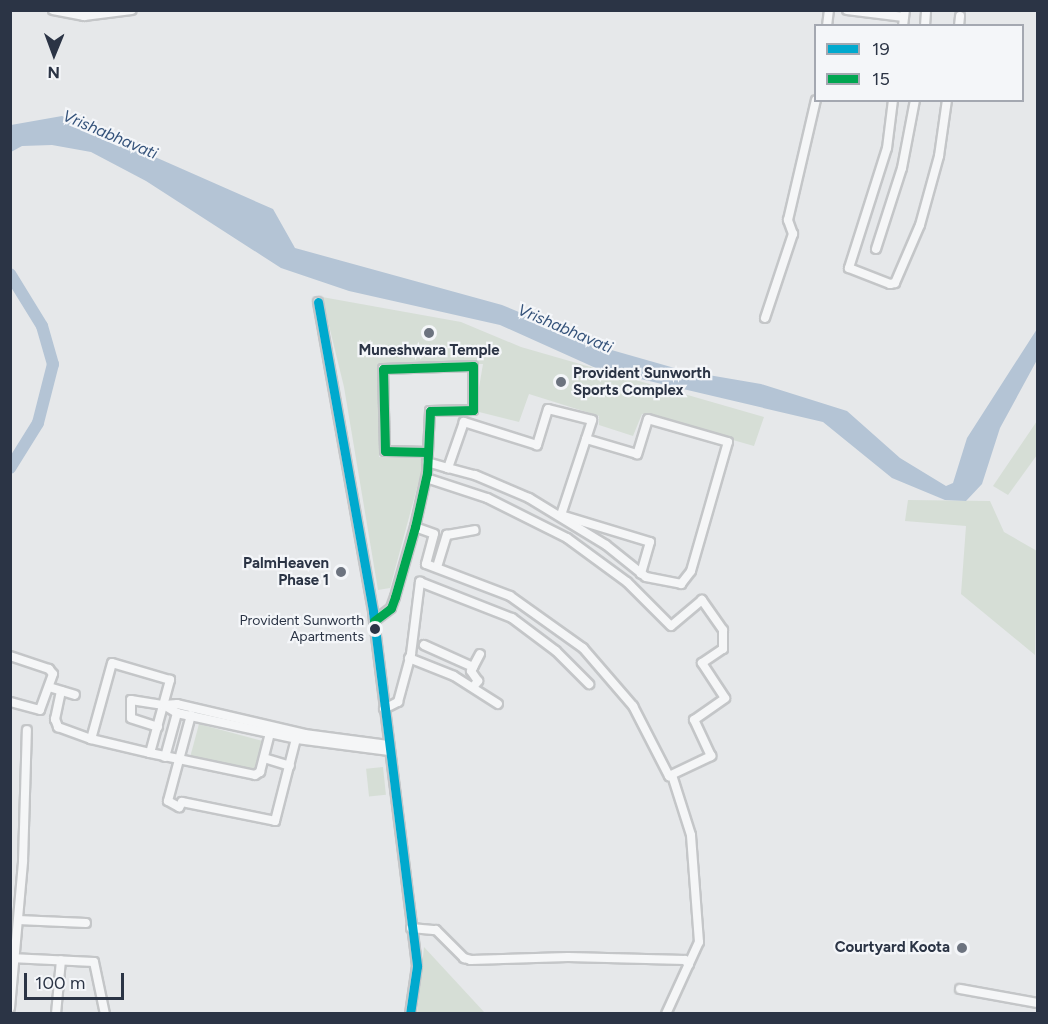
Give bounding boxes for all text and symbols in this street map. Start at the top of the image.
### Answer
north arrow [24,24,84,84]
legend [814,24,1024,102]
text: 19 [872,38,890,60]
text: N [47,63,60,82]
text: 15 [872,68,890,90]
water label: Vrishabhavati [60,106,160,164]
water label: Vrishabhavati [515,300,615,358]
marker: Muneshwara Temple [422,326,436,340]
place label: Muneshwara Temple [358,342,500,360]
place label: Provident Sunworth Sports Complex [573,364,711,399]
marker: Provident Sunworth Sports Complex [554,375,568,389]
place label: PalmHeaven Phase 1 [243,554,329,589]
marker: PalmHeaven Phase 1 [334,565,348,579]
place label: Provident Sunworth Apartments [239,613,364,646]
marker: Provident Sunworth Apartments [369,623,381,635]
place label: Courtyard Koota [835,939,950,957]
marker: Courtyard Koota [955,941,969,955]
scale bar [27,961,128,999]
text: 100 m [35,972,85,994]

